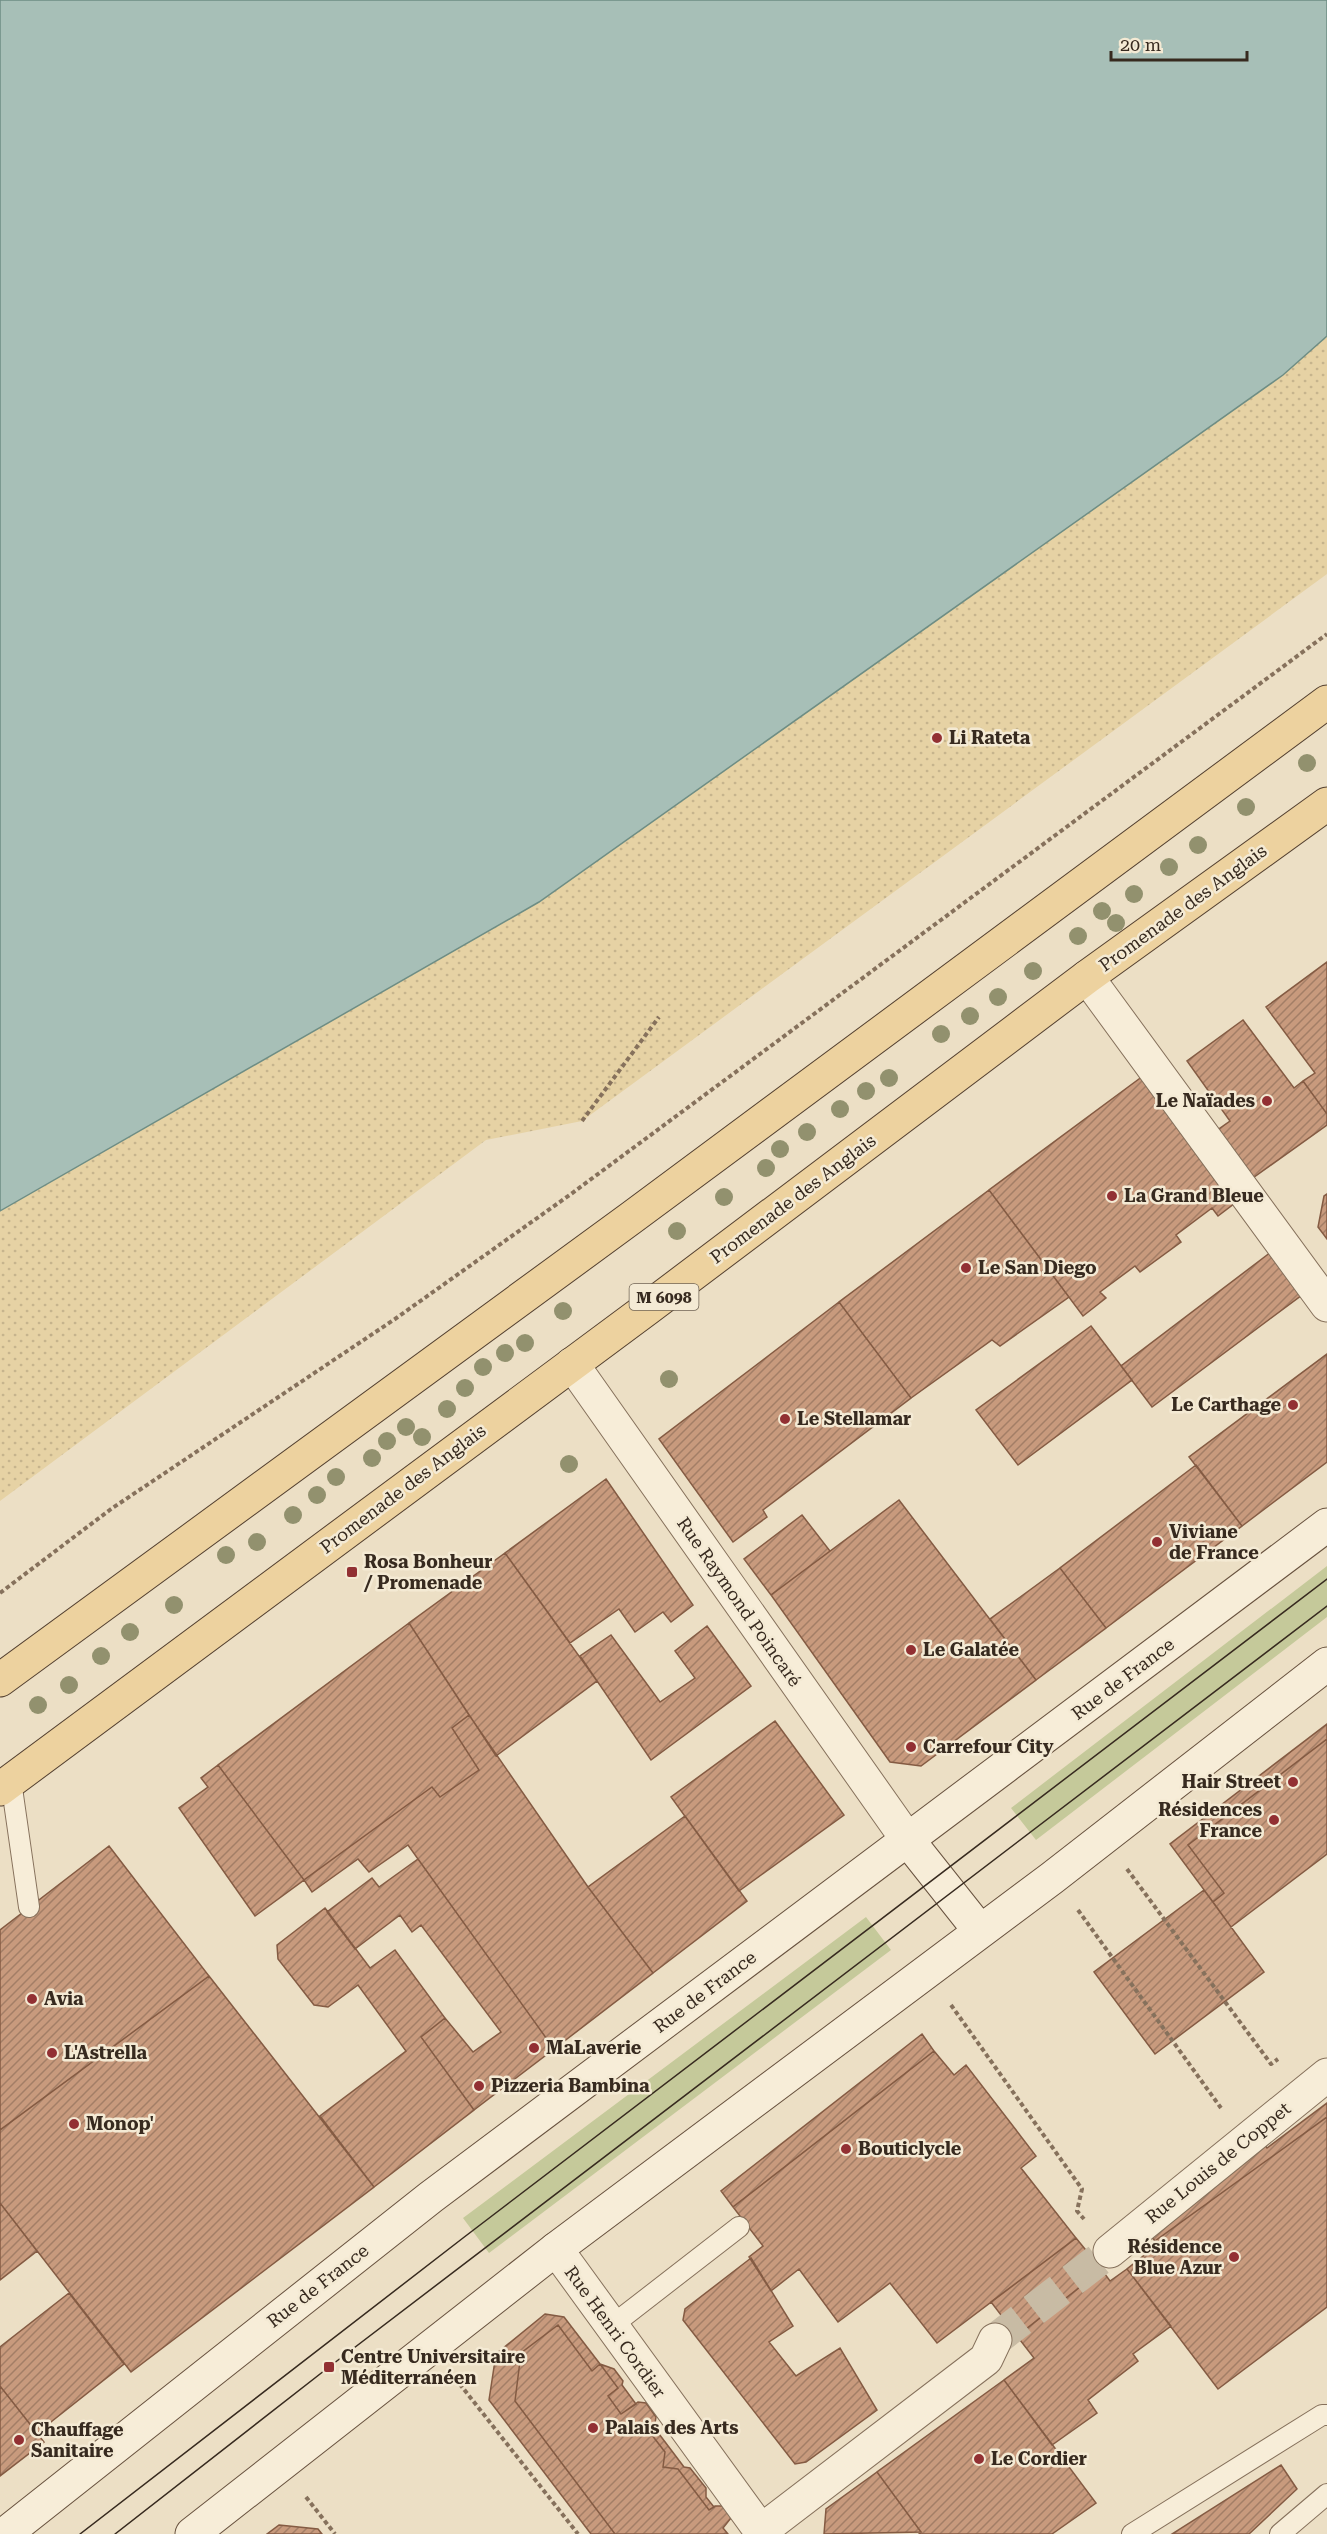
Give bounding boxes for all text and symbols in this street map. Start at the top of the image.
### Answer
scale bar [1111,24,1248,62]
text: 20 m [1120,34,1161,55]
place label: Li Rateta [949,727,1031,748]
marker: Li Rateta [930,731,944,745]
street label: Promenade des Anglais [1095,840,1271,975]
place label: Le Naïades [1156,1090,1255,1111]
marker: Le Naïades [1260,1094,1274,1108]
street label: Promenade des Anglais [706,1129,880,1268]
place label: La Grand Bleue [1124,1185,1264,1206]
marker: La Grand Bleue [1105,1189,1119,1203]
place label: Le San Diego [978,1257,1097,1278]
marker: Le San Diego [959,1261,973,1275]
road number: M 6098 [630,1284,698,1310]
place label: Le Carthage [1171,1394,1281,1415]
marker: Le Carthage [1286,1398,1300,1412]
place label: Le Stellamar [797,1408,911,1429]
marker: Le Stellamar [778,1412,792,1426]
street label: Promenade des Anglais [316,1419,490,1558]
street label: Rue Raymond Poincaré [673,1513,806,1690]
place label: Viviane de France [1169,1521,1259,1563]
marker: Viviane de France [1150,1535,1164,1549]
place label: Rosa Bonheur / Promenade [363,1551,492,1593]
marker: Rosa Bonheur / Promenade [345,1565,359,1579]
street label: Rue de France [1067,1633,1178,1724]
place label: Le Galatée [923,1639,1020,1660]
marker: Le Galatée [904,1643,918,1657]
place label: Carrefour City [923,1736,1054,1757]
marker: Carrefour City [904,1740,918,1754]
place label: Hair Street [1182,1771,1281,1792]
marker: Hair Street [1286,1775,1300,1789]
place label: Résidences France [1158,1799,1262,1841]
marker: Résidences France [1267,1813,1281,1827]
street label: Rue de France [649,1946,760,2037]
place label: Avia [44,1988,84,2009]
marker: Avia [25,1992,39,2006]
place label: MaLaverie [546,2037,642,2058]
marker: MaLaverie [527,2041,541,2055]
place label: L'Astrella [64,2042,148,2063]
marker: L'Astrella [45,2046,59,2060]
place label: Pizzeria Bambina [491,2075,650,2096]
marker: Pizzeria Bambina [472,2079,486,2093]
street label: Rue Louis de Coppet [1141,2097,1295,2228]
place label: Monop' [86,2113,154,2134]
marker: Monop' [67,2117,81,2131]
place label: Bouticlycle [858,2138,962,2159]
marker: Bouticlycle [839,2142,853,2156]
place label: Résidence Blue Azur [1128,2236,1222,2278]
street label: Rue de France [263,2239,373,2332]
marker: Résidence Blue Azur [1227,2250,1241,2264]
street label: Rue Henri Cordier [561,2262,670,2402]
place label: Centre Universitaire Méditerranéen [341,2346,526,2388]
marker: Centre Universitaire Méditerranéen [322,2360,336,2374]
place label: Palais des Arts [605,2417,739,2438]
place label: Chauffage Sanitaire [31,2419,124,2461]
marker: Palais des Arts [586,2421,600,2435]
marker: Chauffage Sanitaire [12,2433,26,2447]
place label: Le Cordier [991,2448,1087,2469]
marker: Le Cordier [972,2452,986,2466]

